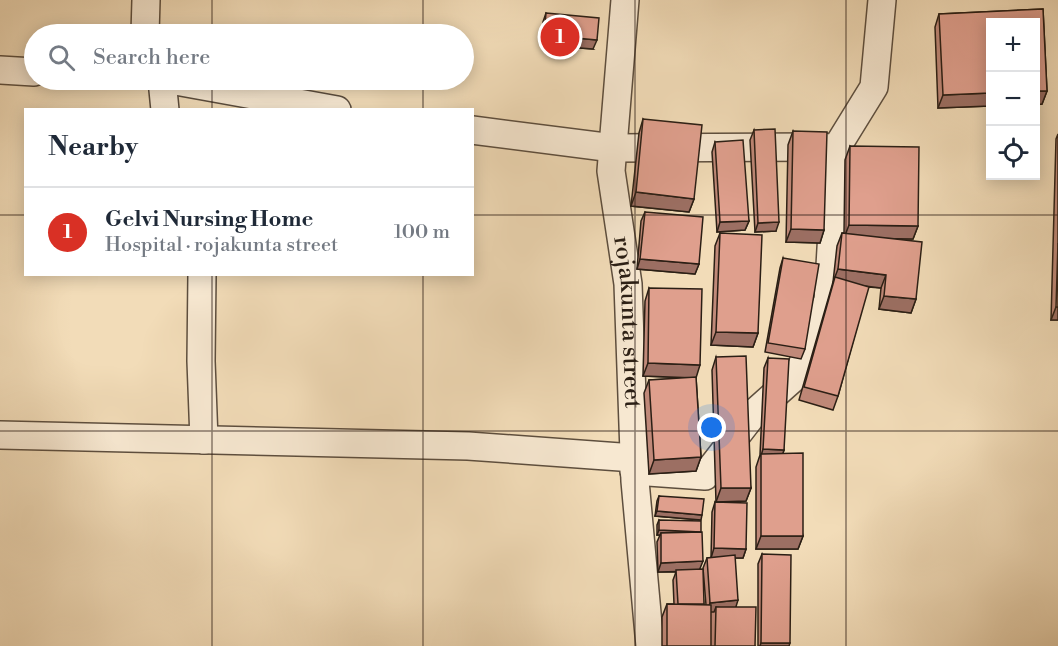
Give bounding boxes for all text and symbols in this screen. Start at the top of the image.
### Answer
pin: 1 [540,15,580,60]
map controls [986,18,1040,180]
button: + [986,18,1040,72]
search box [24,24,474,90]
icon: search [45,41,78,74]
text: Search here [93,44,210,71]
button: − [986,72,1040,126]
button: locate [986,126,1040,180]
text: Nearby [48,131,138,163]
text: Gelvi Nursing Home [105,206,313,233]
text: 1 [63,220,72,245]
text: 100 m [394,220,450,245]
text: Hospital · rojakunta street [105,233,338,258]
street label: rojakunta street [606,234,647,410]
your location [697,413,726,442]

